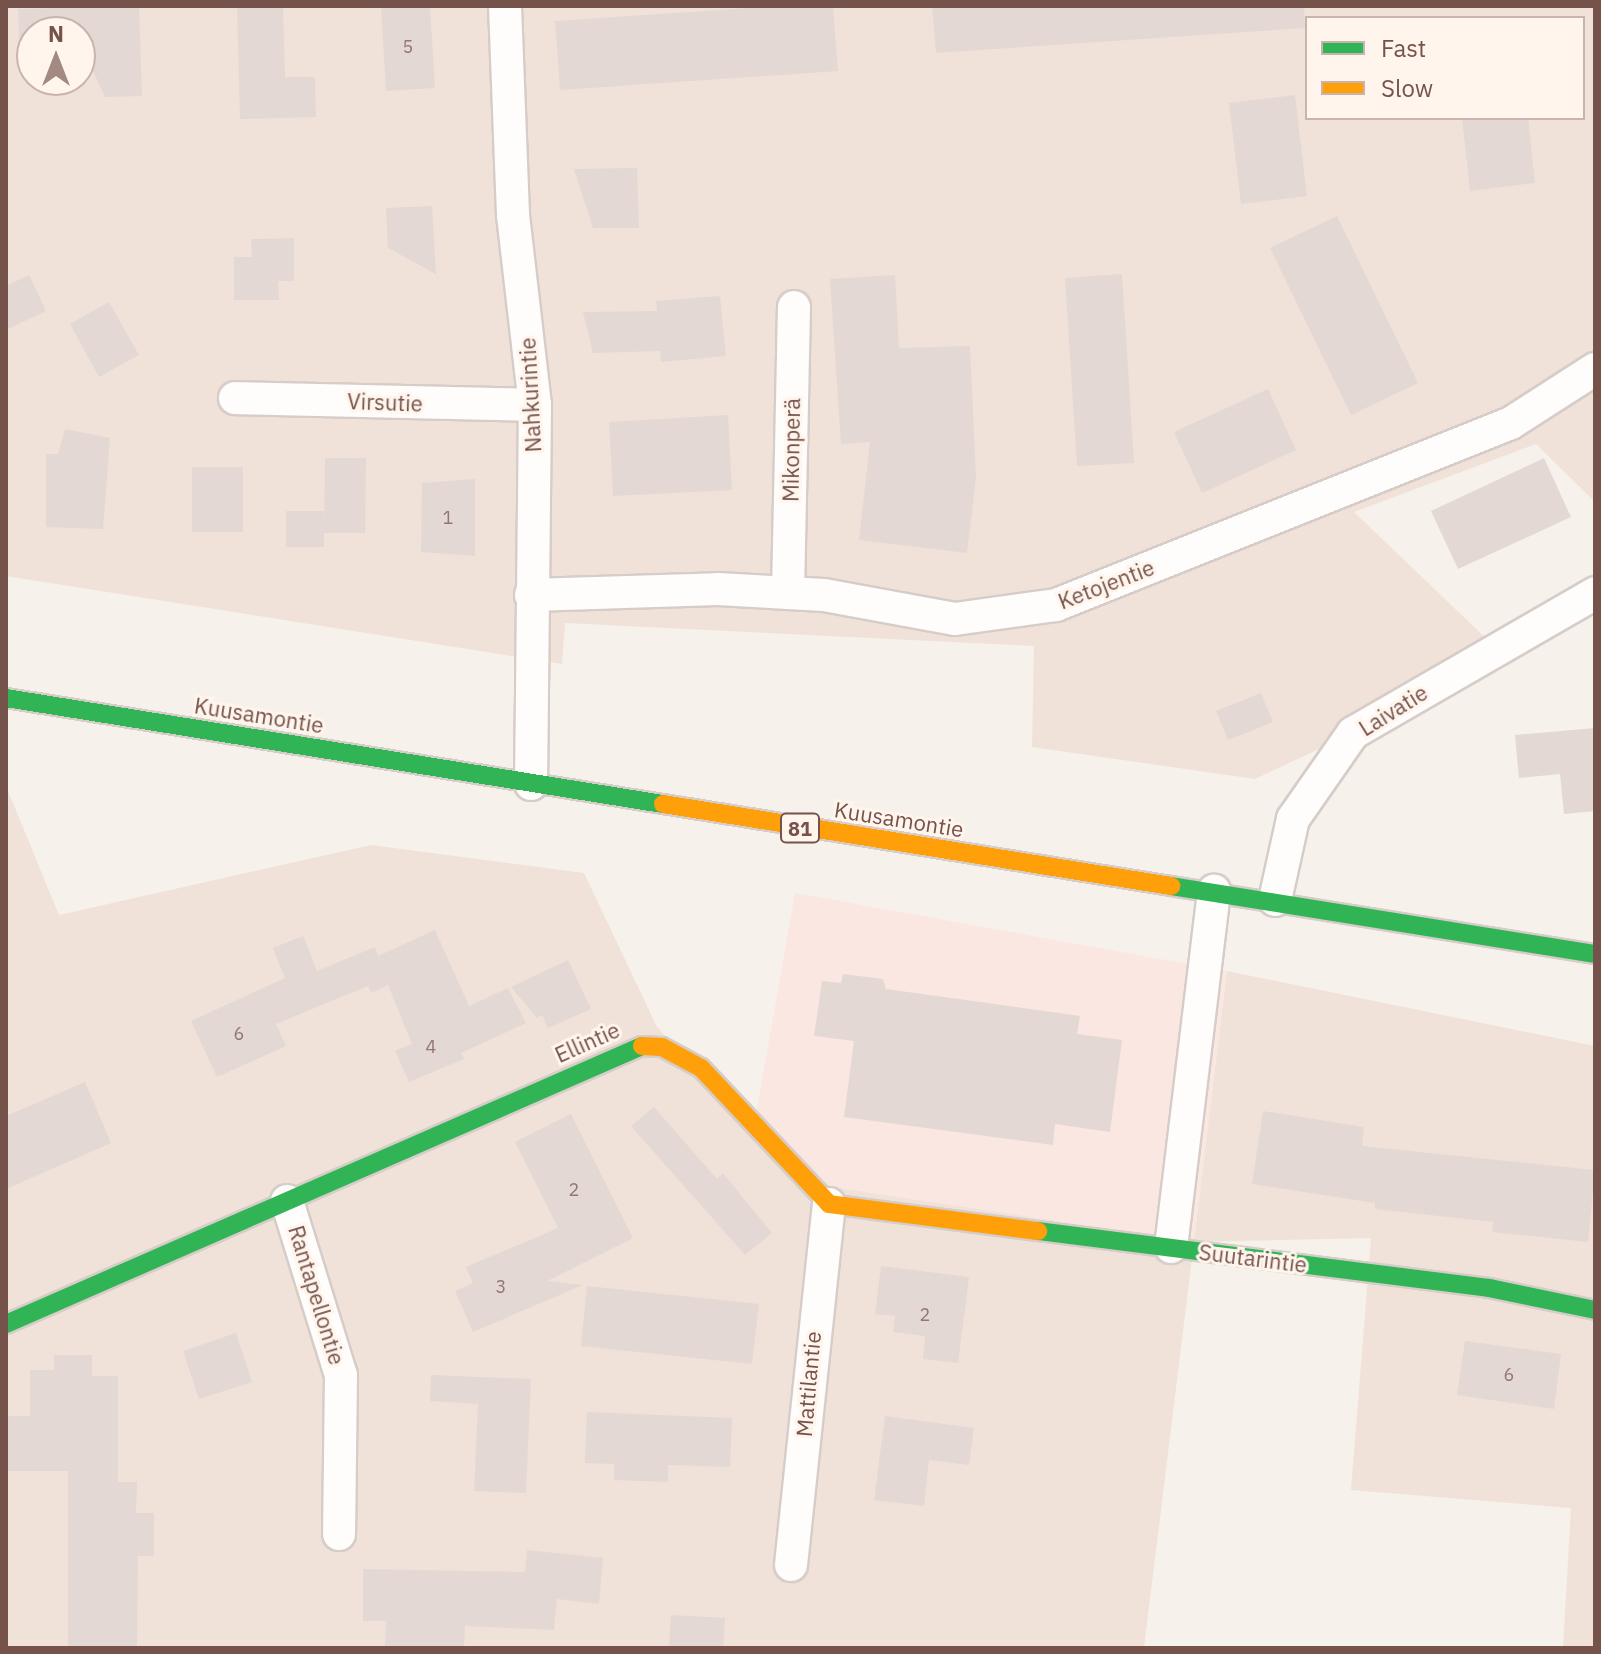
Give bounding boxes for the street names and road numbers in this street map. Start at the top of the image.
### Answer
street label: Nahkurintie [514,337,546,453]
street label: Virsutie [347,387,423,417]
street label: Mikonperä [777,398,805,502]
street label: Ketojentie [1054,554,1158,614]
street label: Laivatie [1354,679,1432,741]
street label: Kuusamontie [192,692,326,738]
street label: Kuusamontie [832,796,966,842]
road number: 81 [780,812,820,844]
street label: Ellintie [551,1016,623,1068]
street label: Rantapellontie [283,1222,351,1368]
street label: Suutarintie [1197,1238,1309,1278]
street label: Mattilantie [790,1330,826,1438]

